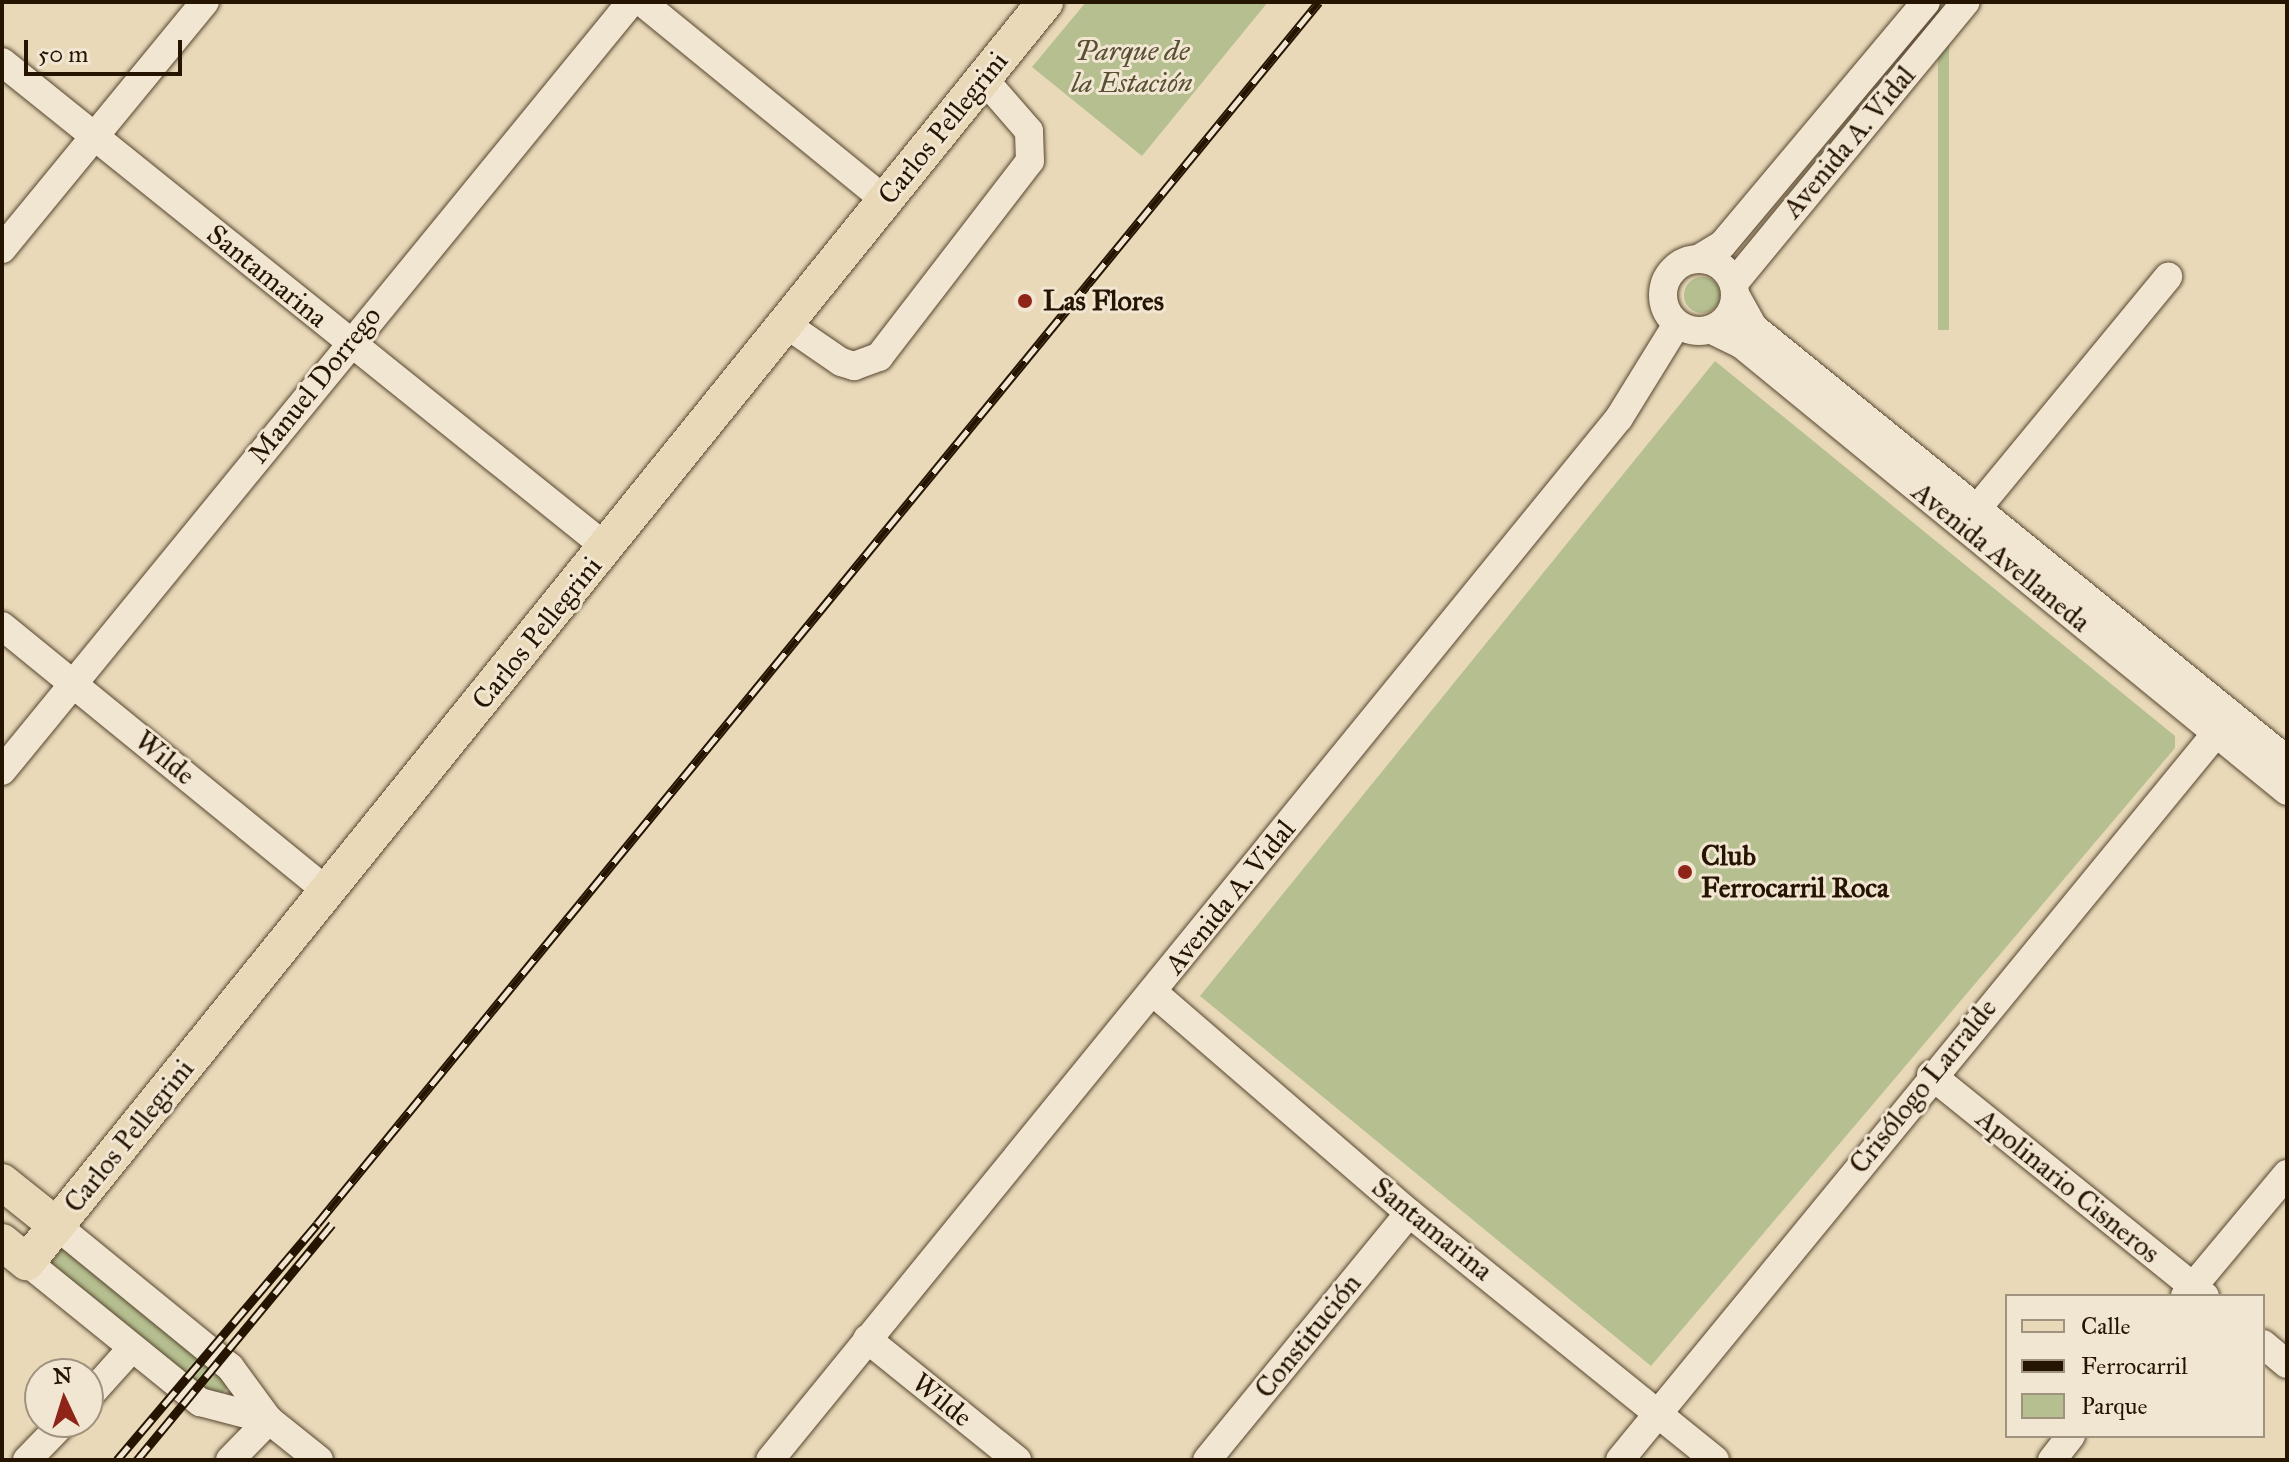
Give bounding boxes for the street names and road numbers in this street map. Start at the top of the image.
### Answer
street label: Carlos Pellegrini [871,45,1015,211]
street label: Avenida A. Vidal [1776,59,1922,225]
street label: Santamarina [200,217,334,335]
street label: Manuel Dorrego [242,300,388,470]
street label: Avenida Avellaneda [1905,475,2097,639]
street label: Carlos Pellegrini [465,550,609,716]
street label: Wilde [128,724,202,792]
street label: Avenida A. Vidal [1158,813,1302,981]
street label: Crisólogo Larralde [1842,992,2004,1180]
street label: Carlos Pellegrini [57,1053,201,1219]
street label: Apolinario Cisneros [1969,1102,2167,1270]
street label: Santamarina [1365,1170,1499,1288]
street label: Constitución [1248,1267,1368,1405]
street label: Wilde [905,1366,979,1434]

